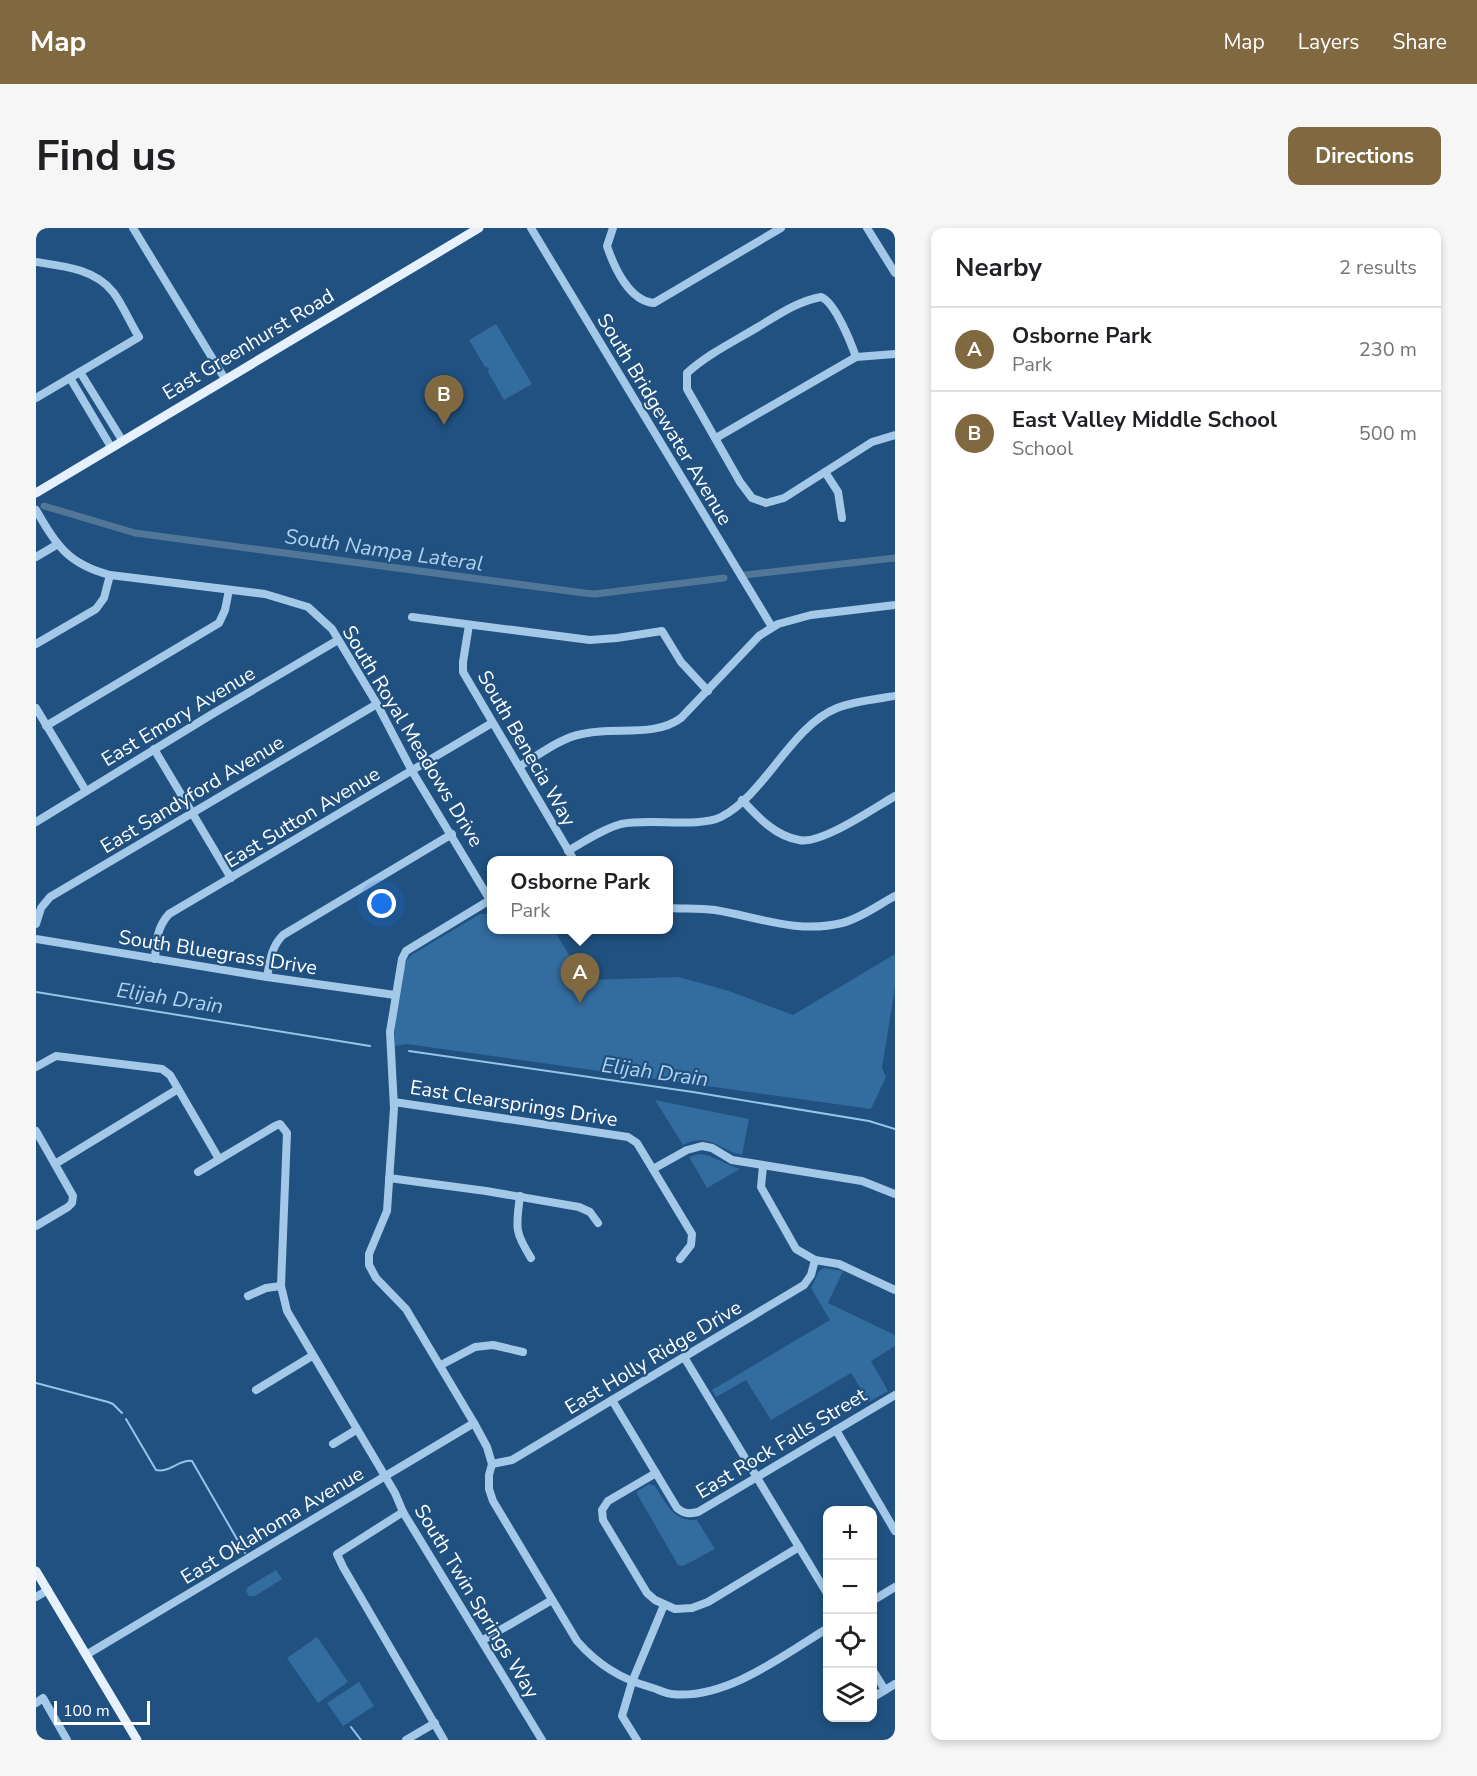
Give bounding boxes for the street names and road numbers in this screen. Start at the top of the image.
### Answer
street label: East Greenhurst Road [157,282,339,406]
street label: South Bridgewater Avenue [591,308,739,530]
street label: South Royal Meadows Drive [336,621,490,852]
street label: East Emory Avenue [96,660,260,773]
street label: South Benecia Way [471,665,583,832]
street label: East Sandyford Avenue [96,729,289,860]
street label: East Sutton Avenue [220,760,385,874]
street label: South Bluegrass Drive [117,923,319,982]
street label: East Clearsprings Drive [408,1074,620,1133]
street label: East Holly Ridge Drive [560,1294,747,1421]
street label: East Rock Falls Street [691,1381,872,1505]
street label: East Oklahoma Avenue [176,1460,369,1591]
street label: South Twin Springs Way [408,1499,546,1704]

